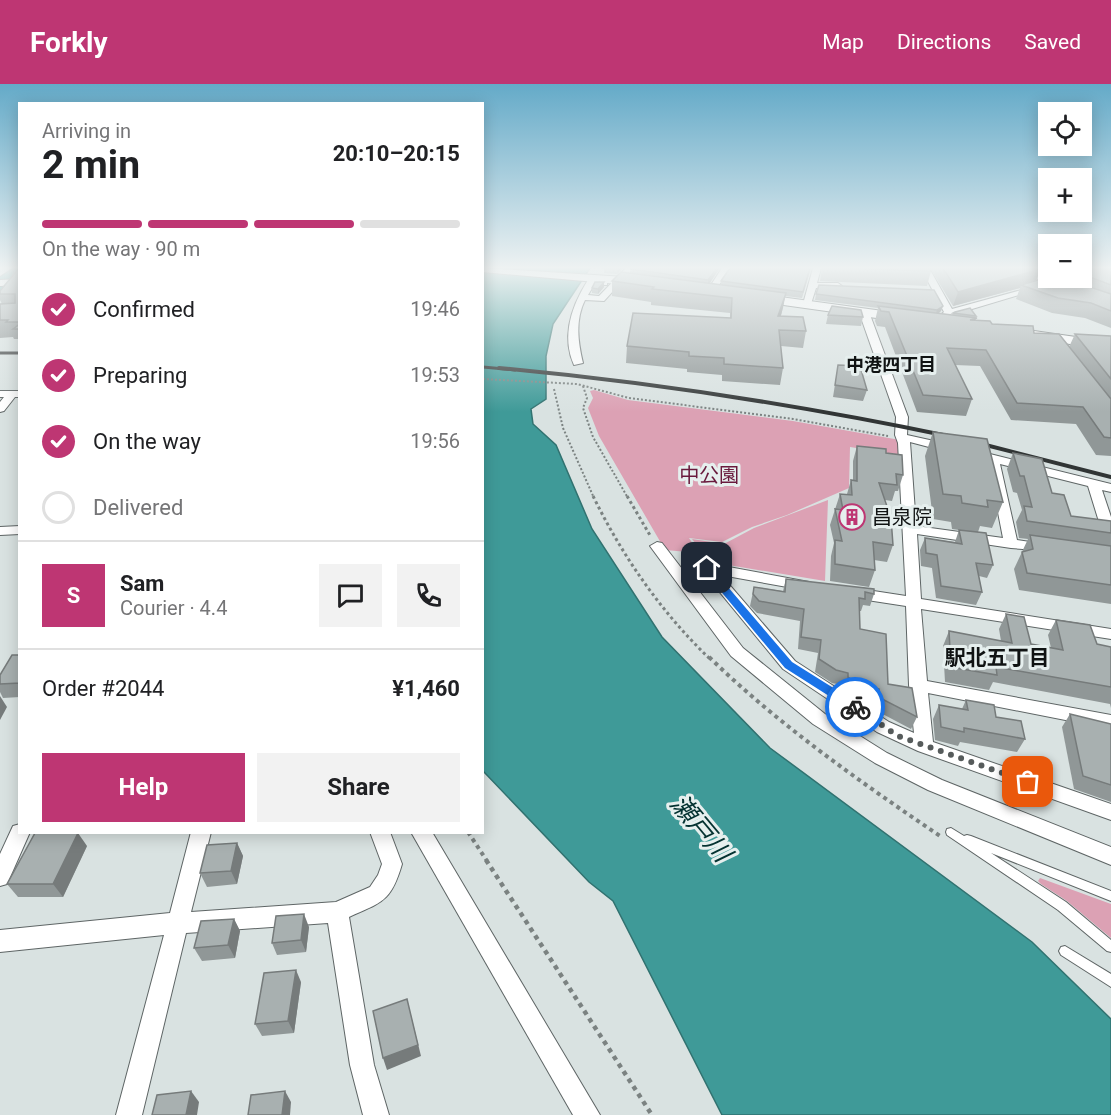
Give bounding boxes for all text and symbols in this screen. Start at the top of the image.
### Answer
text: Forkly [30,26,108,59]
text: Map [822,30,864,54]
text: Directions [897,30,991,54]
text: Saved [1024,30,1081,54]
map controls [1038,102,1092,288]
button: locate [1038,102,1092,156]
text: Arriving in [42,119,131,143]
text: 20:10–20:15 [333,141,460,166]
text: 2 min [42,142,140,188]
button: + [1038,168,1092,222]
button: − [1038,234,1092,288]
text: On the way · 90 m [42,237,200,261]
icon: check [42,293,75,326]
text: Confirmed [93,297,195,322]
text: 19:46 [410,297,460,321]
district label: 中港四丁目 [846,354,936,375]
icon: check [42,359,75,392]
text: Preparing [93,363,187,388]
text: 19:53 [410,363,460,387]
icon: check [42,425,75,458]
text: On the way [93,429,201,454]
text: 19:56 [410,429,460,453]
park label: 中公園 [679,463,739,487]
text: Delivered [93,495,183,520]
building icon: 昌泉院 [837,502,867,532]
place label: 昌泉院 [872,505,932,529]
pin [681,542,732,593]
icon: home [690,551,723,584]
button: chat [319,564,382,627]
button: phone [397,564,460,627]
text: Sam [120,571,164,596]
text: S [67,583,80,608]
text: Courier · 4.4 [120,596,227,620]
district label: 駅北五丁目 [945,646,1050,670]
text: Order #2044 [42,676,164,701]
text: ¥1,460 [392,676,460,701]
courier [825,677,885,737]
icon: bike [839,691,872,724]
button: Help [42,753,245,822]
button: Share [257,753,460,822]
pin [1002,756,1053,807]
icon: bag [1011,765,1044,798]
water label: 瀬戸川 [664,788,739,870]

